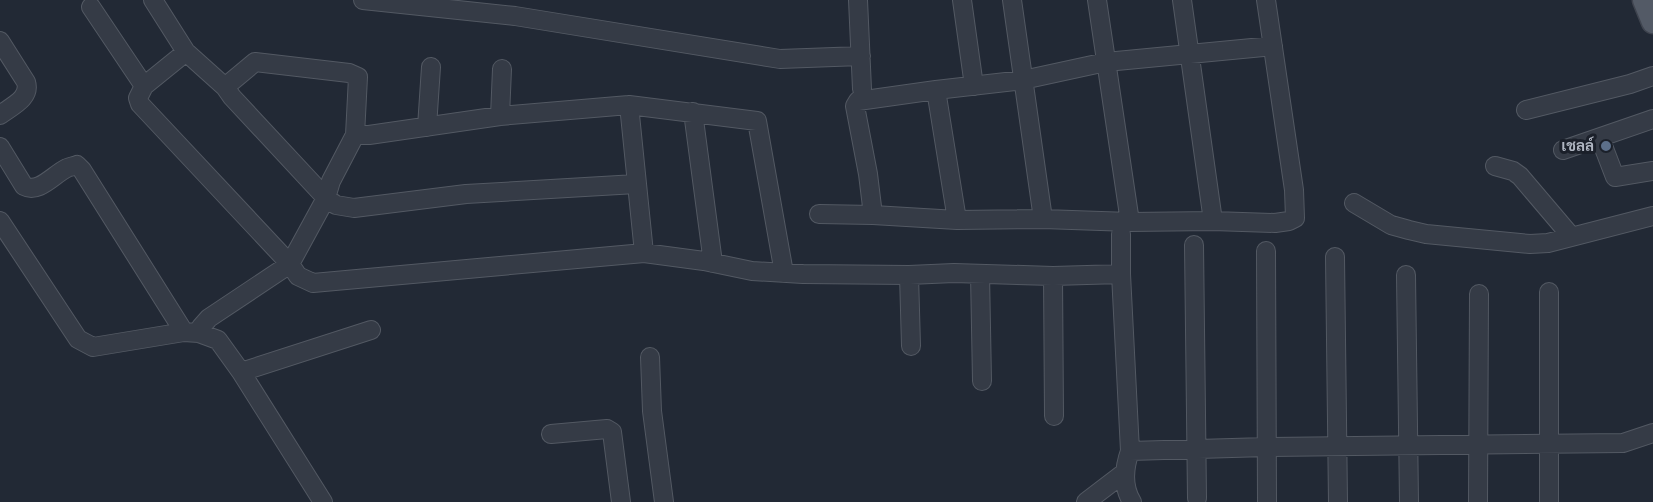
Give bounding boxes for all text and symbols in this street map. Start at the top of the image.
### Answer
place label: เชลล์ [1561,135,1595,155]
marker: เชลล์ [1599,139,1613,153]

